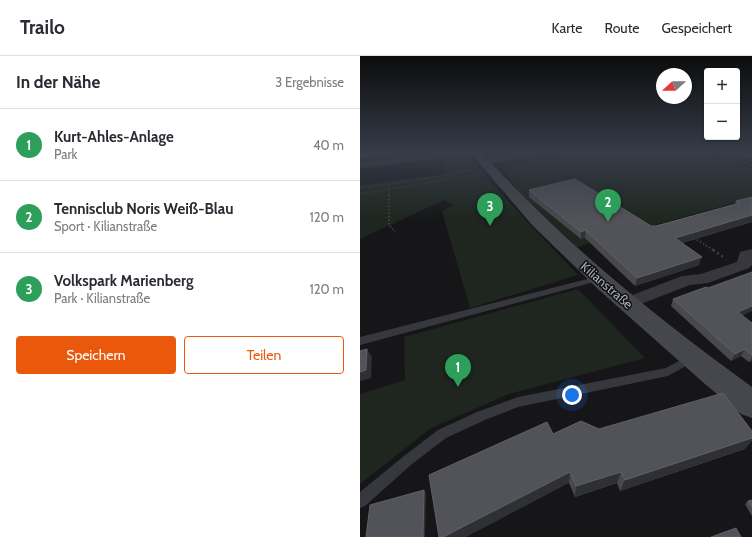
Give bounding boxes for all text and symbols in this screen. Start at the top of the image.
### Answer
text: Trailo [20,16,65,39]
text: Karte [552,19,582,37]
text: Route [604,19,640,37]
text: Gespeichert [662,19,732,37]
north arrow [656,68,692,104]
map controls [704,68,740,140]
button: + [704,68,740,104]
text: In der Nähe [16,72,100,92]
text: 3 Ergebnisse [275,74,344,90]
button: − [704,104,740,140]
text: Kurt-Ahles-Anlage [54,128,174,146]
text: 1 [27,137,31,153]
text: 40 m [313,137,344,153]
text: Park [54,146,77,162]
pin: 2 [595,189,621,222]
pin: 3 [477,193,503,226]
text: Tennisclub Noris Weiß-Blau [54,200,233,218]
text: 2 [26,209,32,225]
text: 120 m [310,209,344,225]
text: Sport · Kilianstraße [54,218,157,234]
street label: Kilianstraße [578,258,637,312]
text: Volkspark Marienberg [54,272,193,290]
text: 3 [25,281,33,297]
text: 120 m [310,281,344,297]
text: Park · Kilianstraße [54,290,150,306]
button: Speichern [16,336,176,374]
button: Teilen [184,336,344,374]
pin: 1 [445,354,471,387]
your location [562,385,582,405]

